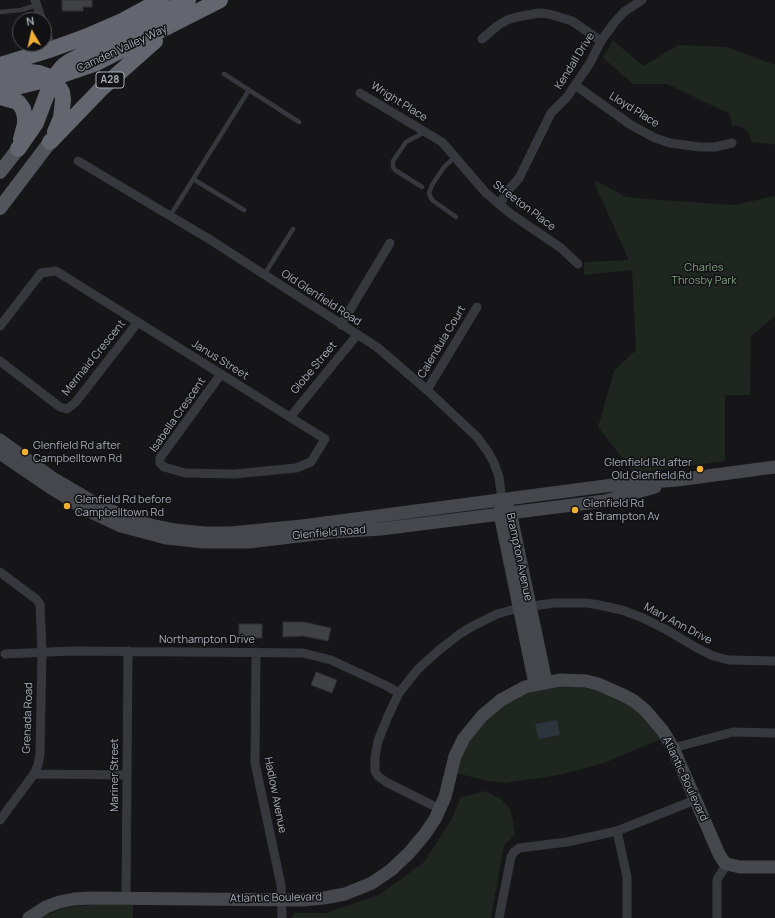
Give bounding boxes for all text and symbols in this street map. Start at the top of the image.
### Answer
north arrow [12,12,52,52]
text: N [25,13,35,29]
street label: Camden Valley Way [75,22,169,76]
street label: Kendall Drive [552,30,598,92]
road number: A28 [96,72,124,88]
street label: Wright Place [368,79,430,125]
street label: Lloyd Place [607,89,661,131]
street label: Streeton Place [490,178,558,234]
park label: Charles Throsby Park [671,261,737,287]
street label: Old Glenfield Road [278,267,364,329]
street label: Calendula Court [415,303,469,381]
street label: Mermaid Crescent [59,318,129,398]
street label: Janus Street [189,337,251,383]
street label: Globe Street [288,339,340,397]
street label: Isabella Crescent [147,375,209,455]
place label: Glenfield Rd after Campbelltown Rd [33,439,122,465]
marker: Glenfield Rd after Campbelltown Rd [20,447,30,457]
place label: Glenfield Rd after Old Glenfield Rd [604,456,692,482]
marker: Glenfield Rd after Old Glenfield Rd [695,464,705,474]
place label: Glenfield Rd before Campbelltown Rd [75,493,172,519]
place label: Glenfield Rd at Brampton Av [583,497,660,523]
marker: Glenfield Rd before Campbelltown Rd [62,501,72,511]
marker: Glenfield Rd at Brampton Av [570,505,580,515]
street label: Brampton Avenue [503,512,535,602]
street label: Glenfield Road [292,523,366,543]
street label: Mary Ann Drive [642,601,714,647]
street label: Northampton Drive [159,633,255,647]
street label: Grenada Road [20,682,36,754]
street label: Atlantic Boulevard [660,735,710,823]
street label: Mariner Street [108,738,122,812]
street label: Hadlow Avenue [261,756,289,834]
street label: Atlantic Boulevard [230,891,322,905]

